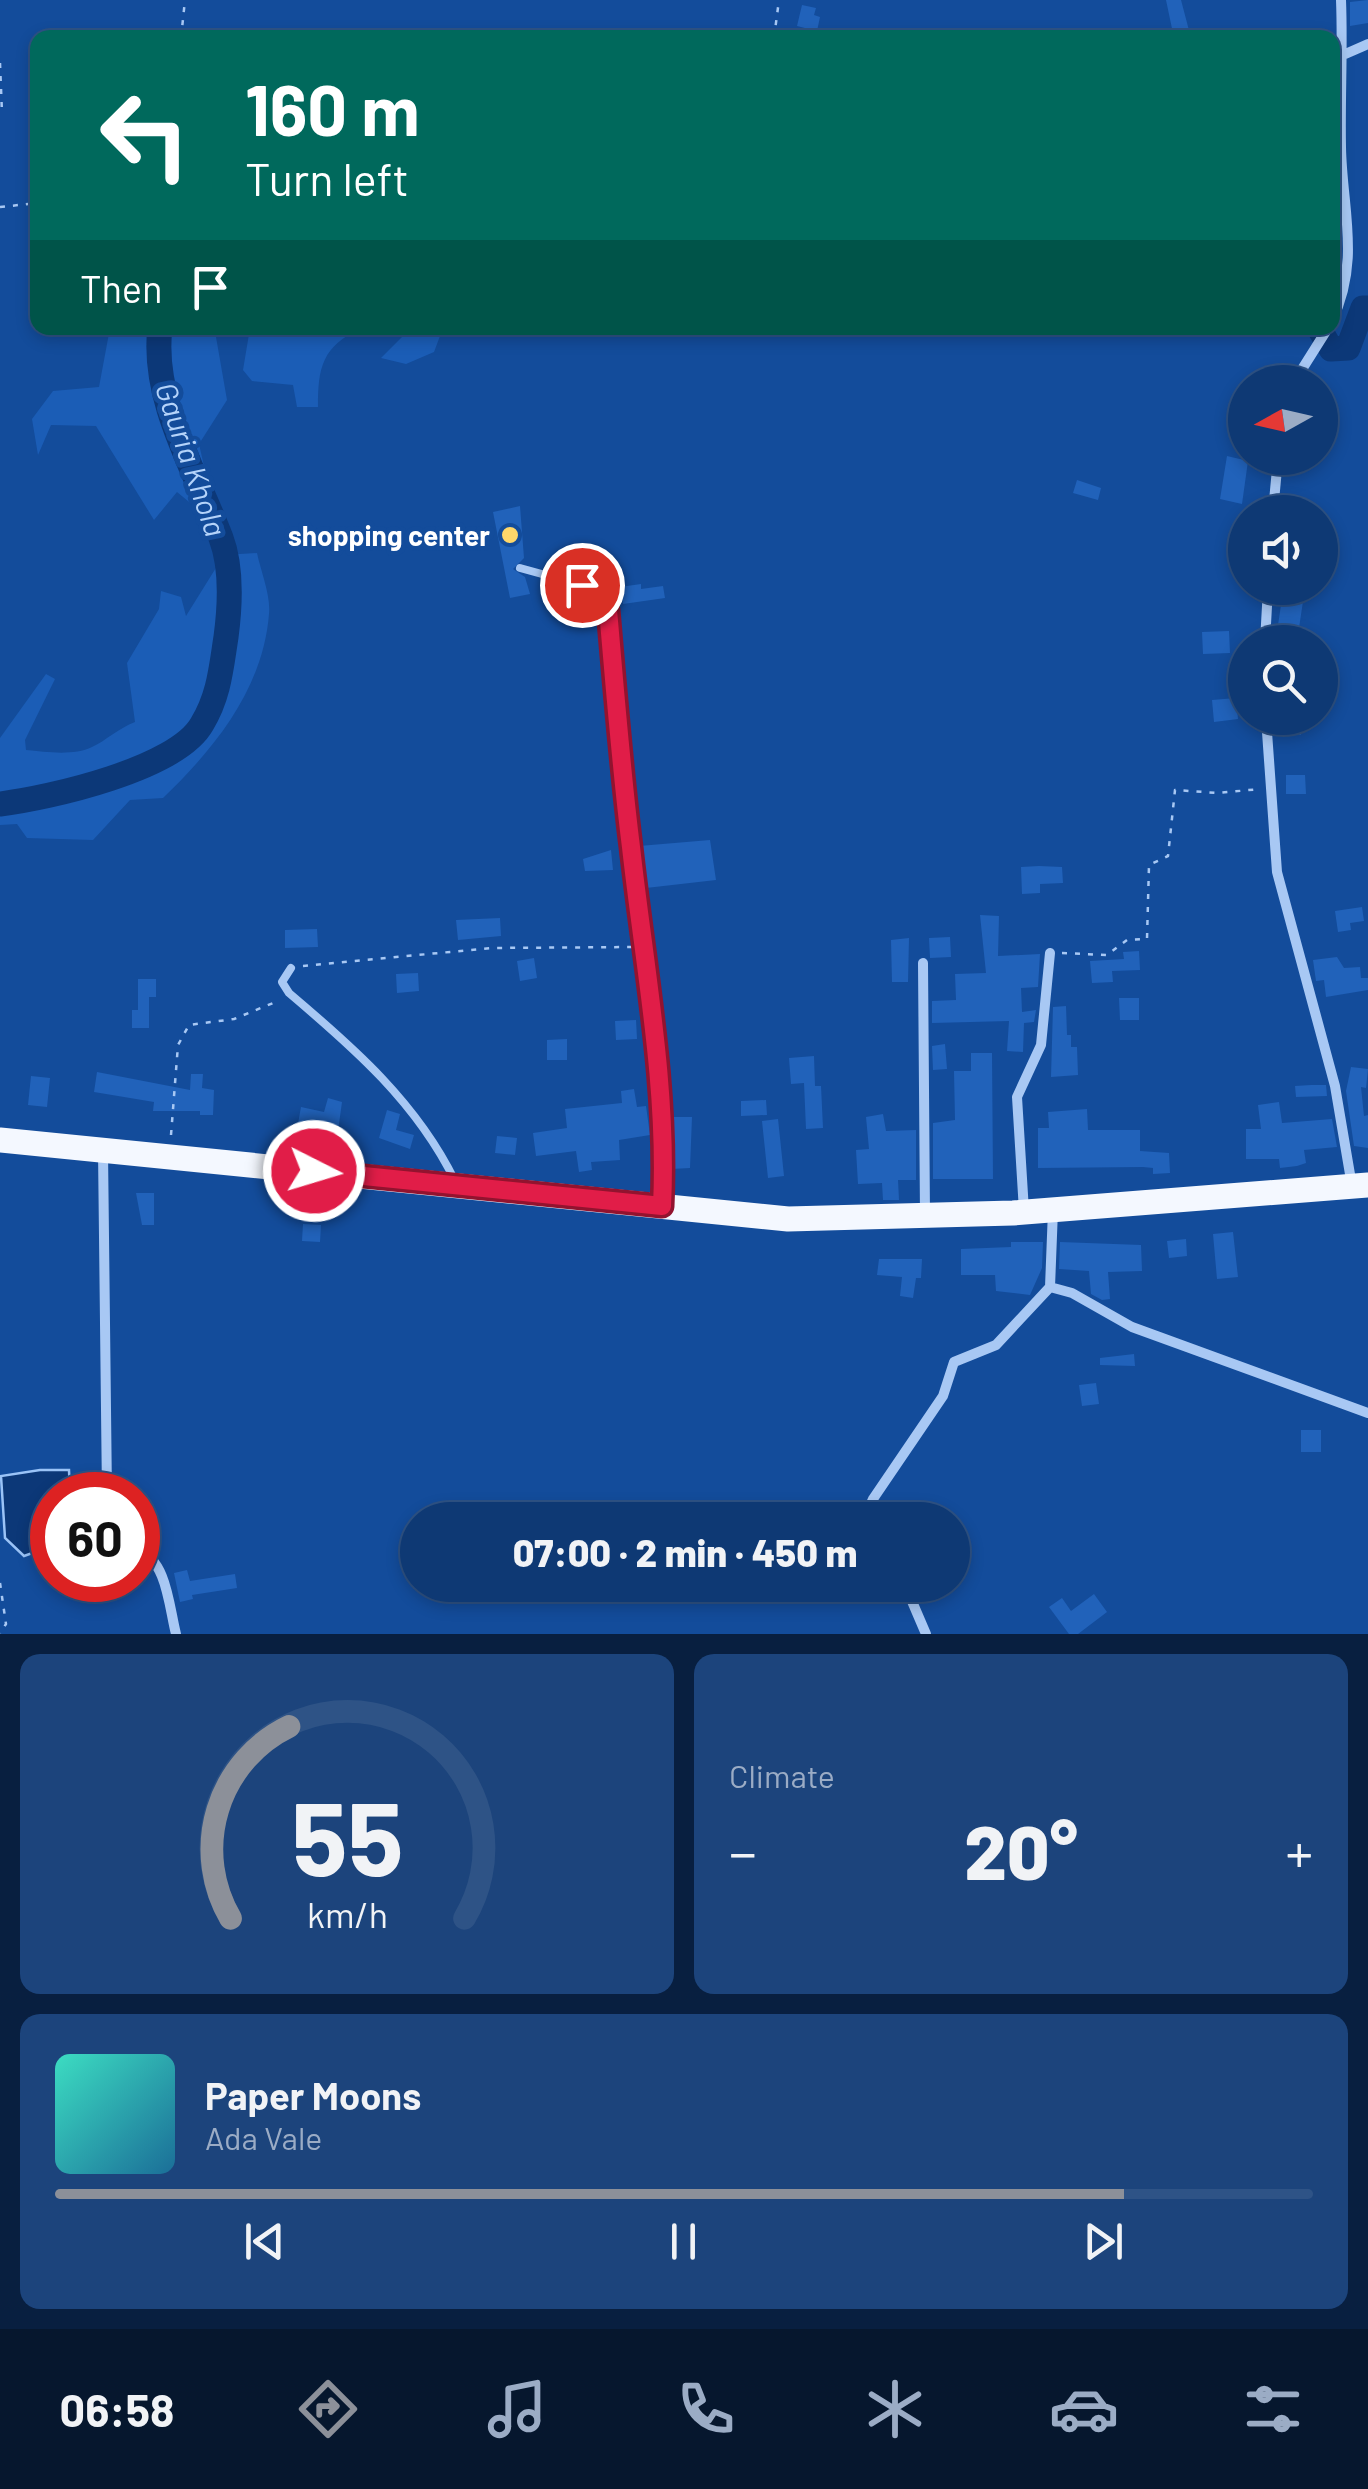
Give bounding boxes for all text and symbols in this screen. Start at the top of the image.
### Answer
text: 160 m [245,66,420,150]
icon: left [80,70,210,200]
text: Turn left [245,151,409,205]
icon: arrive [183,260,238,315]
text: Then [80,265,163,311]
north arrow [1228,365,1338,475]
map controls [1228,365,1338,735]
water label: Gauria Khola [149,377,235,541]
button: sound [1228,495,1338,605]
place label: shopping center [288,518,490,552]
marker: shopping center [499,524,521,546]
pin [540,543,625,628]
icon: arrive [555,558,610,613]
button: search [1228,625,1338,735]
position arrow [262,1119,366,1223]
speed limit sign: 60 [30,1472,160,1602]
text: 07:00 · 2 min · 450 m [513,1529,857,1575]
text: Climate [729,1756,835,1794]
text: 55 [291,1772,403,1897]
text: 20° [964,1805,1078,1895]
text: − [729,1818,757,1884]
text: + [1285,1818,1313,1884]
text: km/h [307,1892,387,1935]
text: Paper Moons [205,2072,421,2118]
text: Ada Vale [205,2118,322,2156]
icon: previous [237,2214,292,2269]
icon: pause [656,2214,711,2269]
icon: next [1076,2214,1131,2269]
icon: directions [293,2374,363,2444]
icon: music [482,2374,552,2444]
icon: phone [671,2374,741,2444]
icon: climate [860,2374,930,2444]
icon: car [1049,2374,1119,2444]
icon: filters [1238,2374,1308,2444]
text: 06:58 [60,2382,174,2436]

